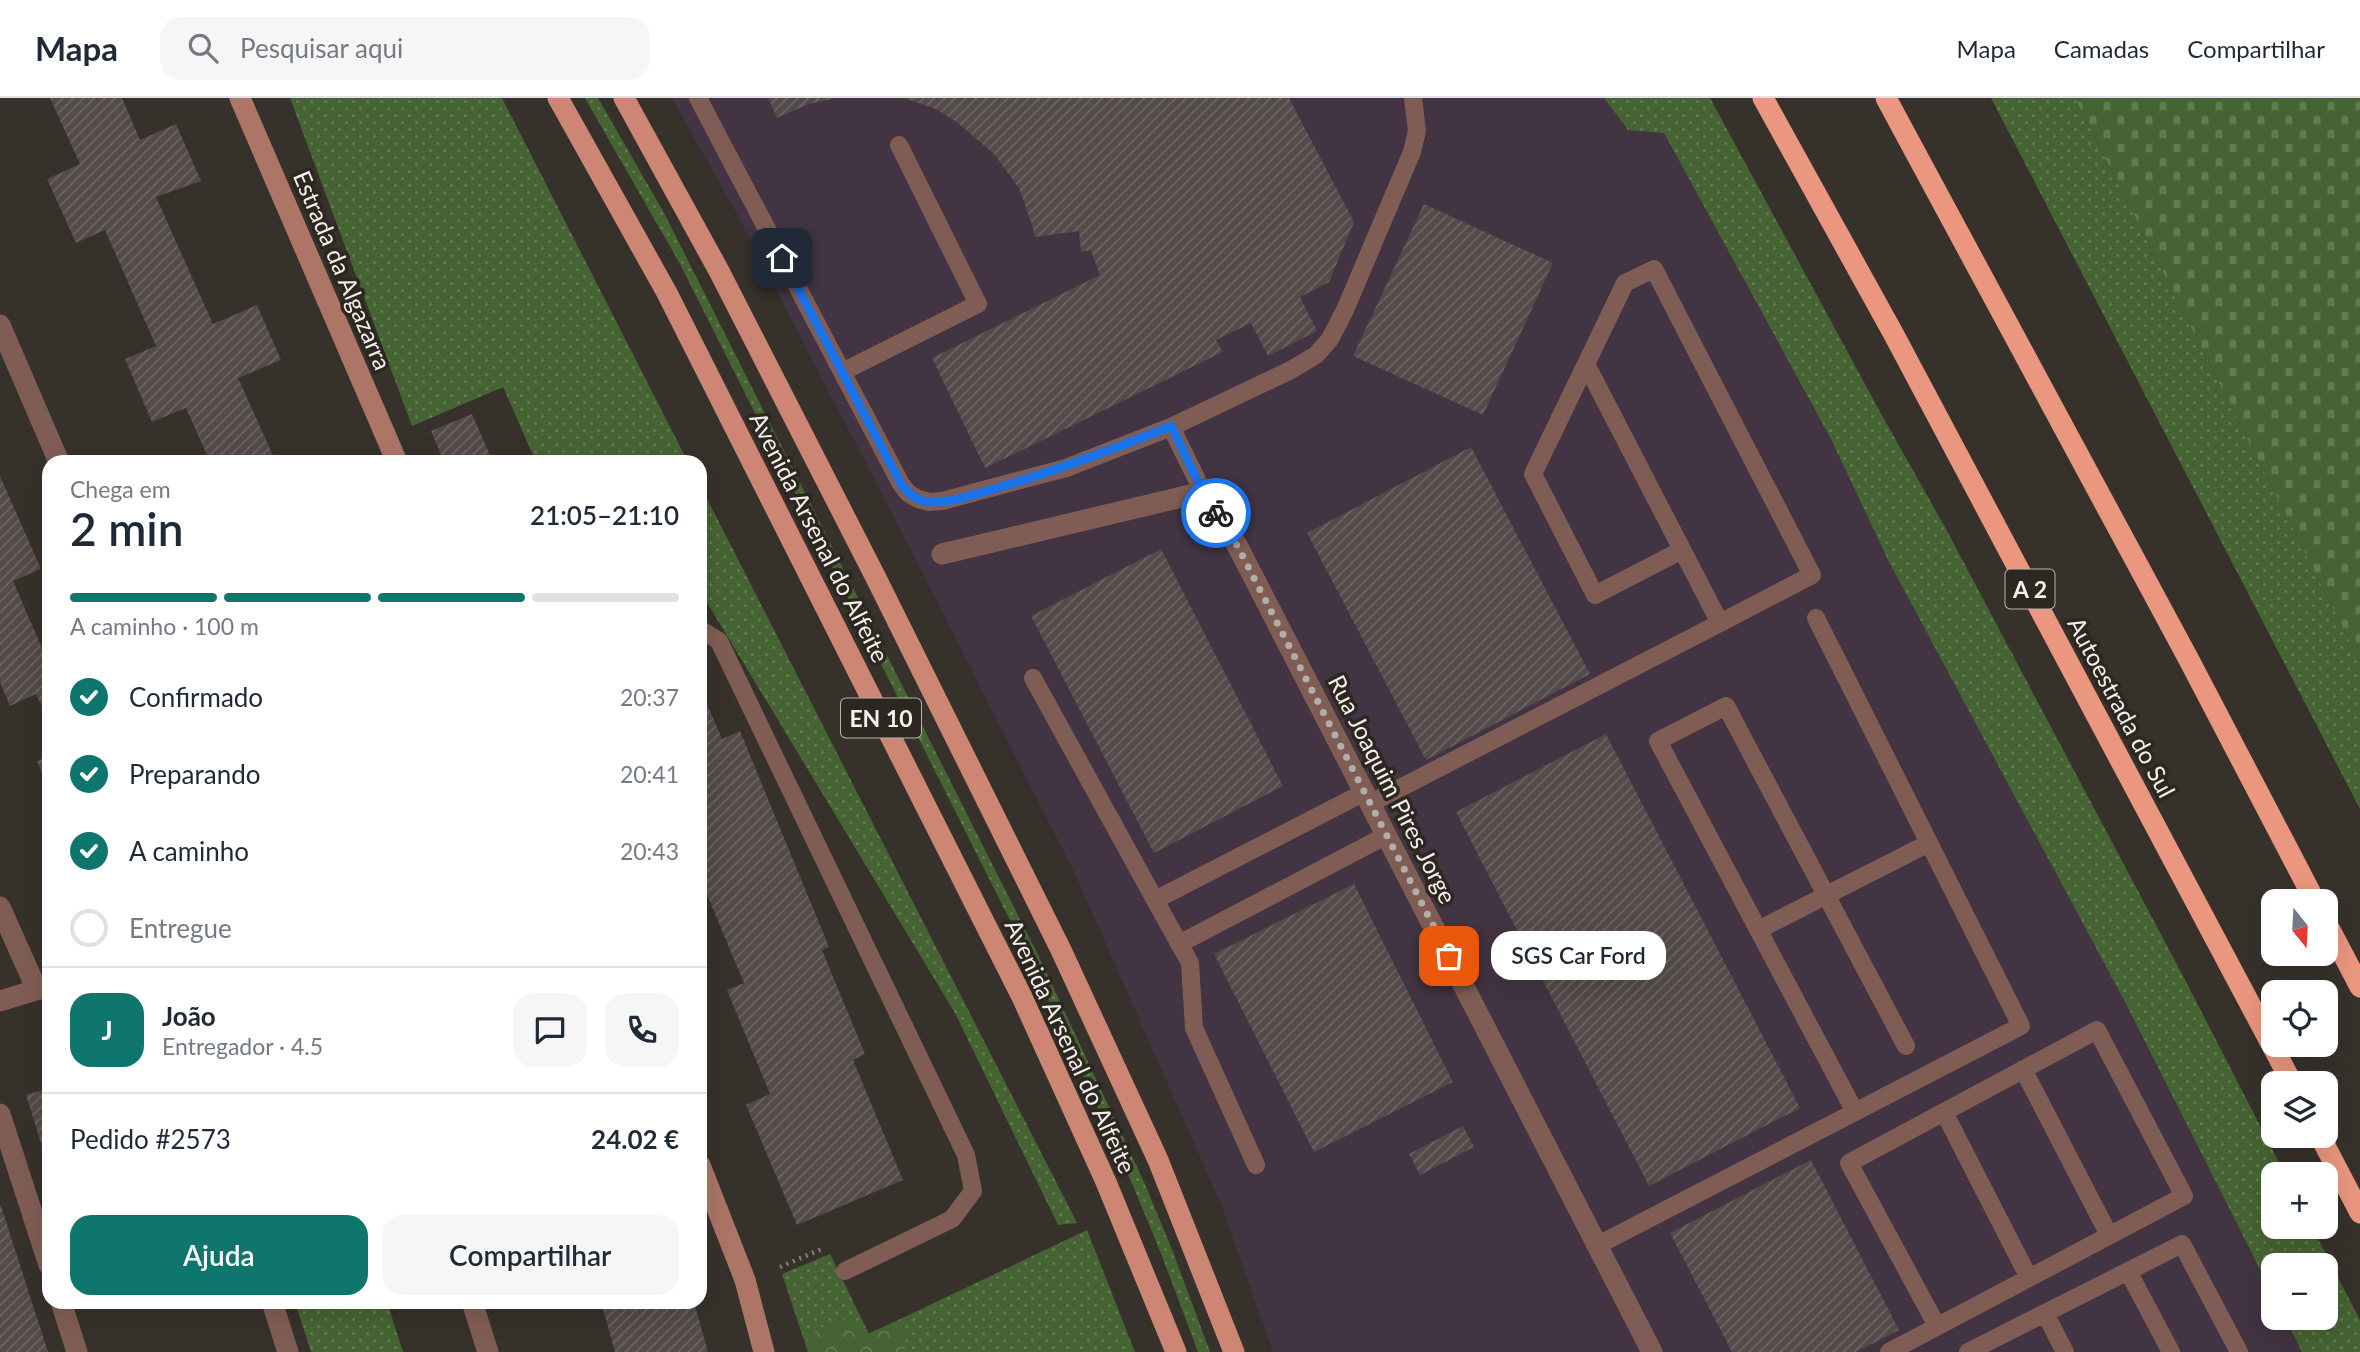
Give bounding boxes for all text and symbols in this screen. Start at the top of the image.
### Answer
search box [160,17,650,80]
text: Mapa [35,28,118,68]
icon: search [184,29,222,67]
text: Pesquisar aqui [240,32,403,64]
text: Mapa [1957,34,2016,63]
text: Camadas [2054,34,2149,63]
text: Compartilhar [2187,34,2325,63]
street label: Estrada da Algazarra [288,166,398,374]
pin [752,228,812,288]
icon: home [763,239,801,277]
street label: Avenida Arsenal do Alfeite [744,407,896,667]
text: Chega em [70,475,171,503]
courier [1181,478,1251,548]
icon: bike [1197,494,1235,532]
text: 21:05–21:10 [530,499,679,531]
text: 2 min [70,501,184,556]
road number: A 2 [2006,569,2054,608]
text: A caminho · 100 m [70,612,259,640]
street label: Autoestrada do Sul [2062,612,2182,802]
street label: Rua Joaquim Pires Jorge [1323,670,1463,908]
icon: check [70,678,108,716]
text: Confirmado [129,681,263,713]
text: 20:37 [620,683,679,711]
road number: EN 10 [841,698,921,738]
icon: check [70,755,108,793]
text: Preparando [129,758,261,790]
text: 20:41 [620,760,679,788]
icon: check [70,832,108,870]
text: A caminho [129,835,249,867]
text: 20:43 [620,837,679,865]
north arrow [2261,889,2338,966]
map controls [2261,889,2338,1330]
text: Entregue [129,912,232,944]
street label: Avenida Arsenal do Alfeite [999,914,1143,1178]
pin [1419,926,1479,986]
callout: SGS Car Ford [1491,932,1666,980]
icon: bag [1430,937,1468,975]
text: SGS Car Ford [1511,941,1646,969]
button: locate [2261,980,2338,1057]
button: chat [513,993,587,1067]
button: phone [605,993,679,1067]
text: João [162,1000,216,1032]
text: J [101,1014,113,1046]
text: Entregador · 4.5 [162,1032,323,1060]
button: layers [2261,1071,2338,1148]
text: Pedido #2573 [70,1123,231,1155]
text: 24.02 € [591,1123,679,1155]
button: + [2261,1162,2338,1239]
button: Ajuda [70,1215,368,1295]
button: Compartilhar [382,1215,679,1295]
button: − [2261,1253,2338,1330]

